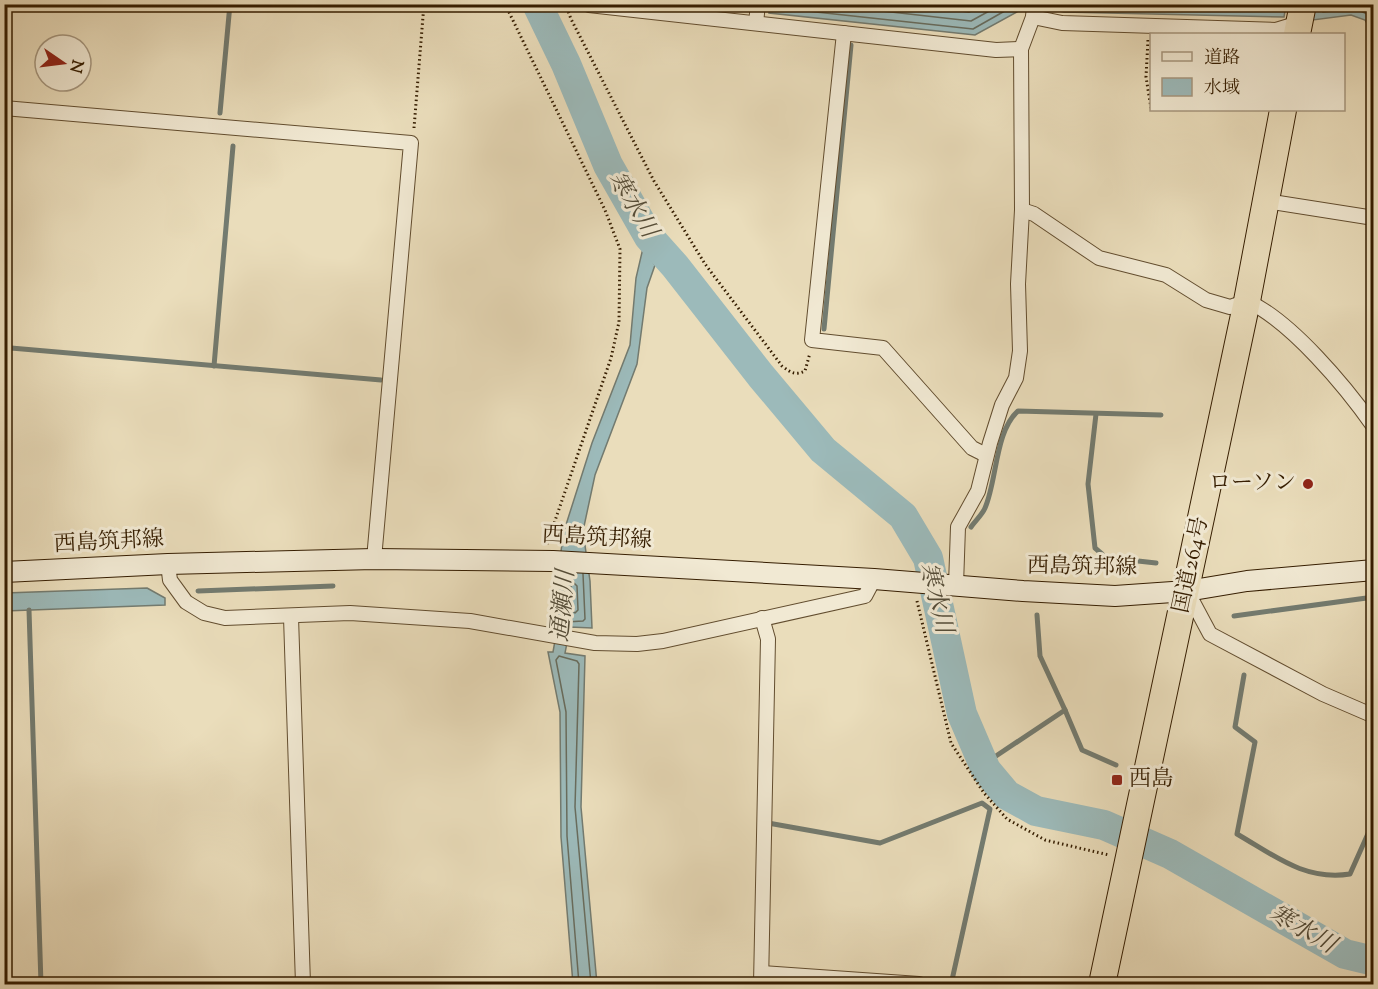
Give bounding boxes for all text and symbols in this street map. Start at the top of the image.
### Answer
north arrow [33,33,93,93]
legend [1150,33,1345,111]
text: 道路 [1204,46,1240,72]
text: N [62,57,88,75]
text: 水域 [1204,76,1240,102]
water label: 寒水川 [599,165,667,247]
place label: ローソン [1209,468,1296,500]
marker: ローソン [1301,477,1315,491]
street label: 国道264号 [1166,514,1218,616]
street label: 西島筑邦線 [541,520,653,558]
street label: 西島筑邦線 [53,524,165,562]
street label: 西島筑邦線 [1027,551,1137,585]
water label: 寒水川 [910,559,961,640]
water label: 通瀬川 [544,566,584,643]
place label: 西島 [1129,764,1173,796]
marker: 西島 [1110,773,1124,787]
water label: 寒水川 [1262,897,1344,964]

